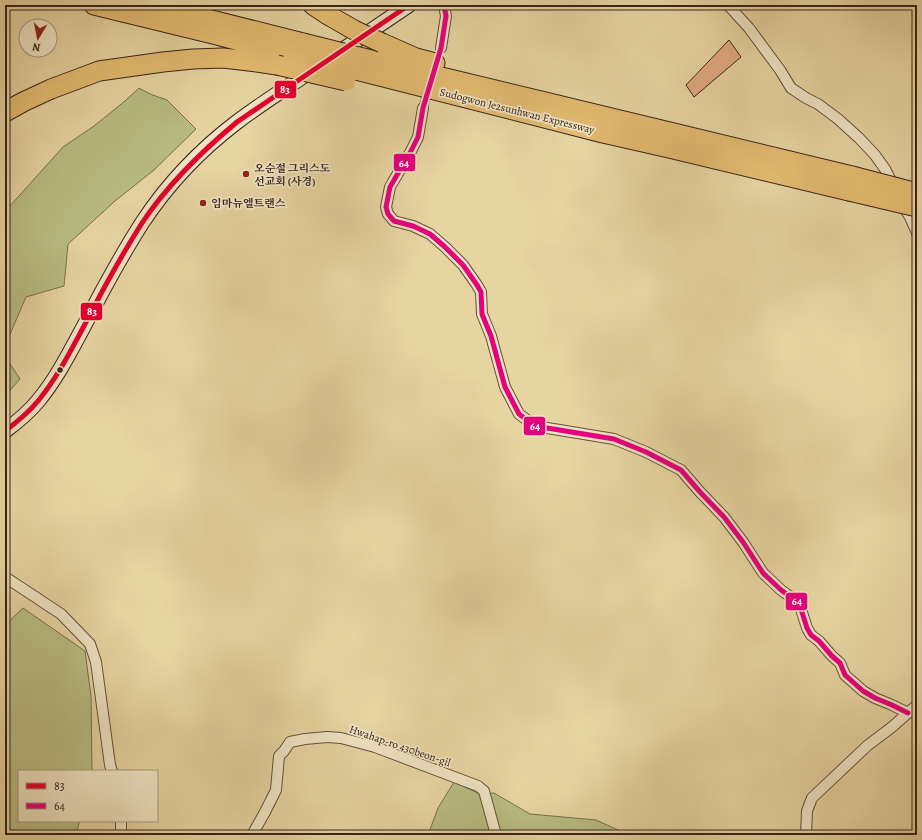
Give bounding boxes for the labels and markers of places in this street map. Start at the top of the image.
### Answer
place label: 오순절 그리스도 선교회 (사경) [254,161,331,189]
marker: 오순절 그리스도 선교회 (사경) [241,169,251,179]
place label: 임마뉴엘트랜스 [211,196,286,211]
marker: 임마뉴엘트랜스 [198,198,208,208]
unlabelled marker [55,365,65,375]

